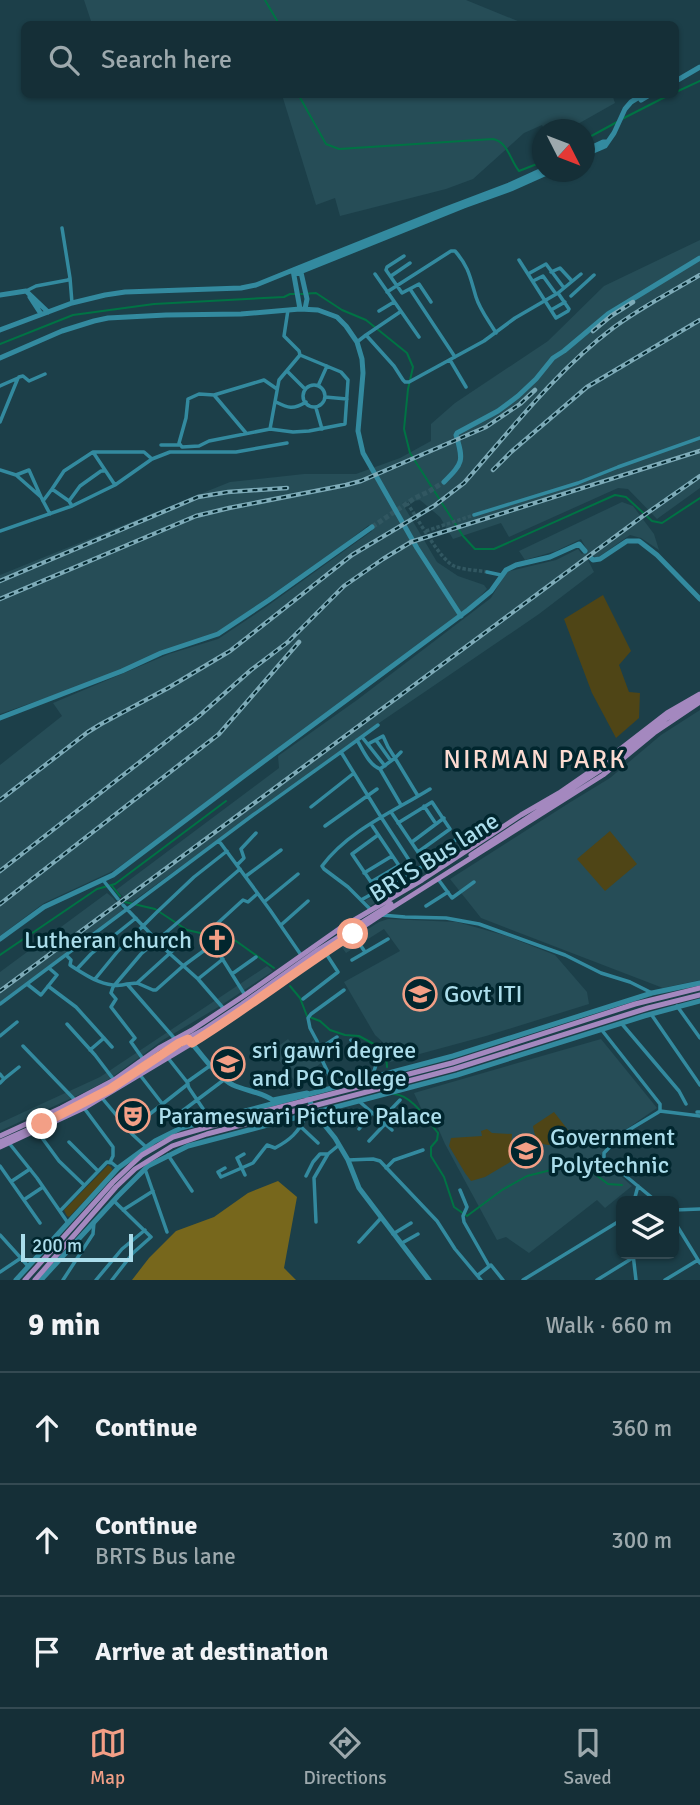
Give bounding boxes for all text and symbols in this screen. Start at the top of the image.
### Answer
search box [21,21,679,98]
icon: search [45,41,83,79]
text: Search here [101,44,232,76]
north arrow [532,119,595,182]
district label: NIRMAN PARK [443,744,627,776]
street label: BRTS Bus lane [364,805,504,909]
route start [337,918,368,949]
church icon: Lutheran church [198,921,236,959]
place label: Lutheran church [24,925,192,955]
school or university icon: Govt ITI [401,975,439,1013]
place label: Govt ITI [444,979,523,1009]
place label: sri gawri degree and PG College [252,1035,416,1093]
school or university icon: sri gawri degree and PG College [209,1045,247,1083]
theatre icon: Parameswari Picture Palace [114,1097,152,1135]
place label: Parameswari Picture Palace [158,1101,442,1131]
route end [26,1108,57,1139]
place label: Government Polytechnic [550,1122,675,1180]
school or university icon: Government Polytechnic [507,1132,545,1170]
map controls [616,1196,679,1259]
button: layers [616,1196,679,1259]
scale bar [21,1231,133,1263]
text: 200 m [32,1234,82,1258]
text: 9 min [28,1307,100,1344]
text: Walk · 660 m [546,1311,672,1340]
icon: ahead [28,1409,66,1447]
text: Continue [95,1412,197,1444]
text: 360 m [611,1414,672,1443]
text: Continue [95,1510,197,1542]
icon: ahead [28,1521,66,1559]
text: 300 m [611,1526,672,1555]
text: BRTS Bus lane [95,1542,236,1571]
icon: arrive [28,1633,66,1671]
text: Arrive at destination [95,1636,328,1668]
tab: Map [89,1724,127,1790]
tab: Directions [304,1724,387,1790]
tab: Saved [564,1724,611,1790]

